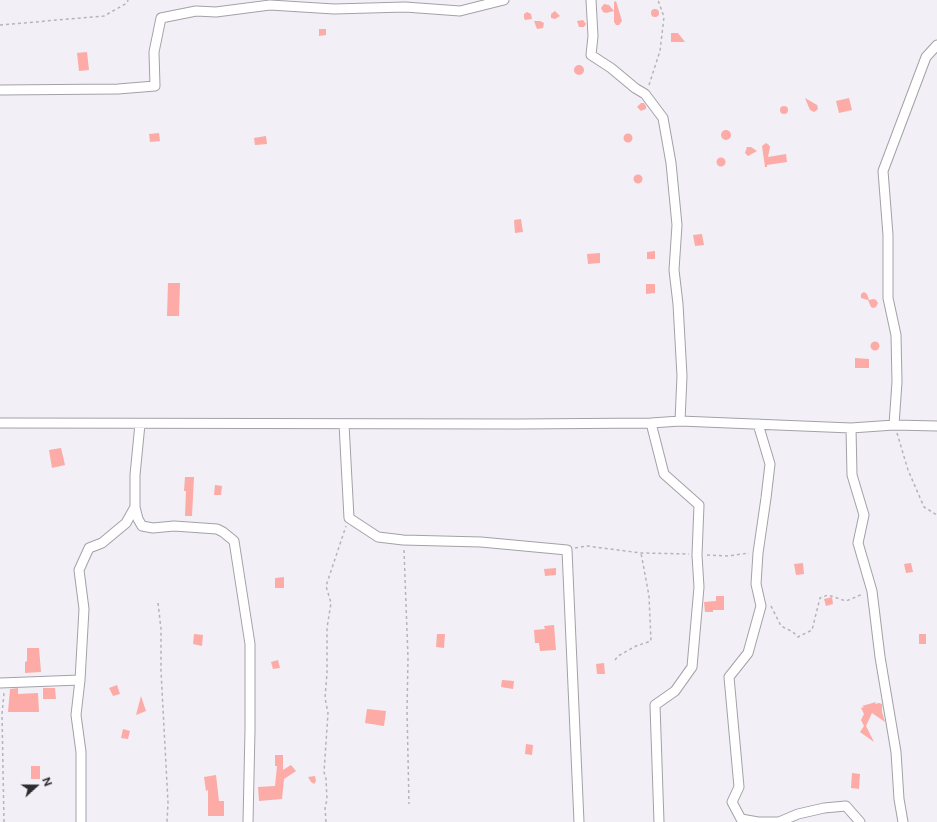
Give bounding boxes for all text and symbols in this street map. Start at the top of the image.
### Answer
north arrow [16,766,56,806]
text: N [40,776,54,788]

